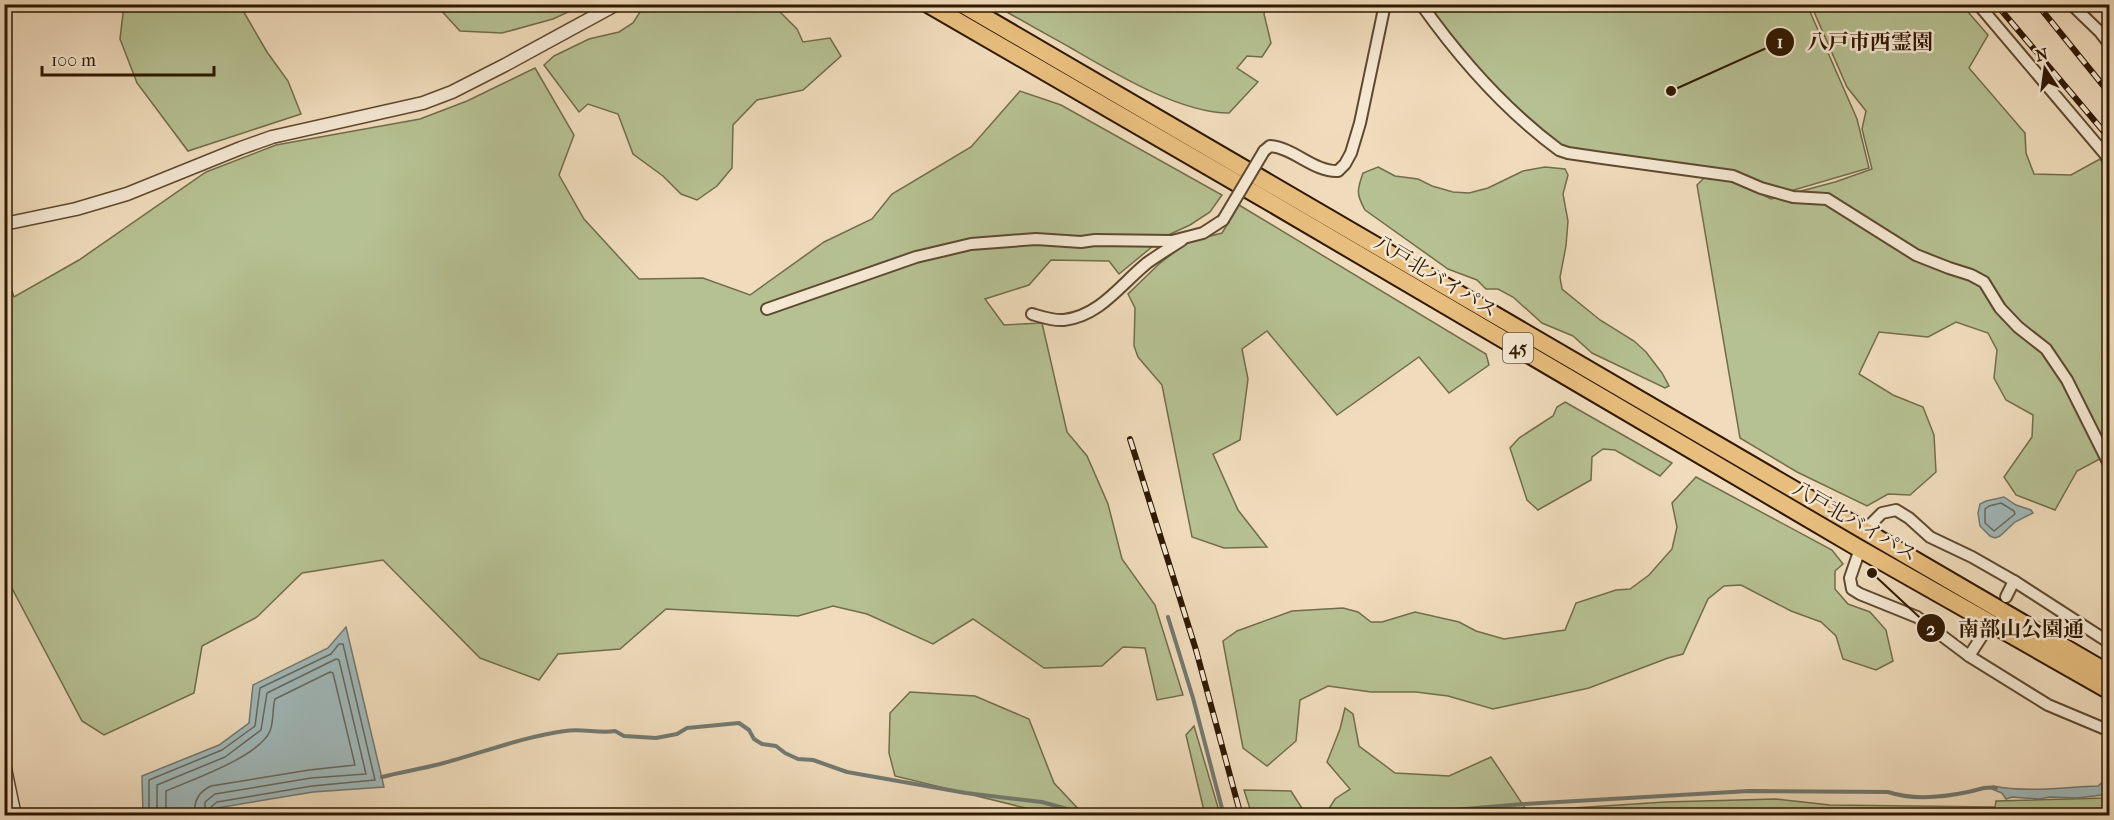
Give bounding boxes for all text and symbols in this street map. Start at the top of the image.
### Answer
callout: 八戸市西霊園 [1765,22,1945,61]
text: 八戸市西霊園 [1807,30,1933,54]
text: 1 [1777,32,1783,53]
scale bar [42,39,214,77]
north arrow [2015,39,2075,99]
text: N [2034,44,2051,65]
text: 100 m [51,50,96,71]
street label: 八戸北バイパス [1370,231,1501,322]
road number: 45 [1503,333,1533,363]
street label: 八戸北バイパス [1789,477,1921,566]
callout: 南部山公園通 [1916,609,2096,648]
text: 南部山公園通 [1958,617,2084,641]
text: 2 [1926,619,1936,640]

